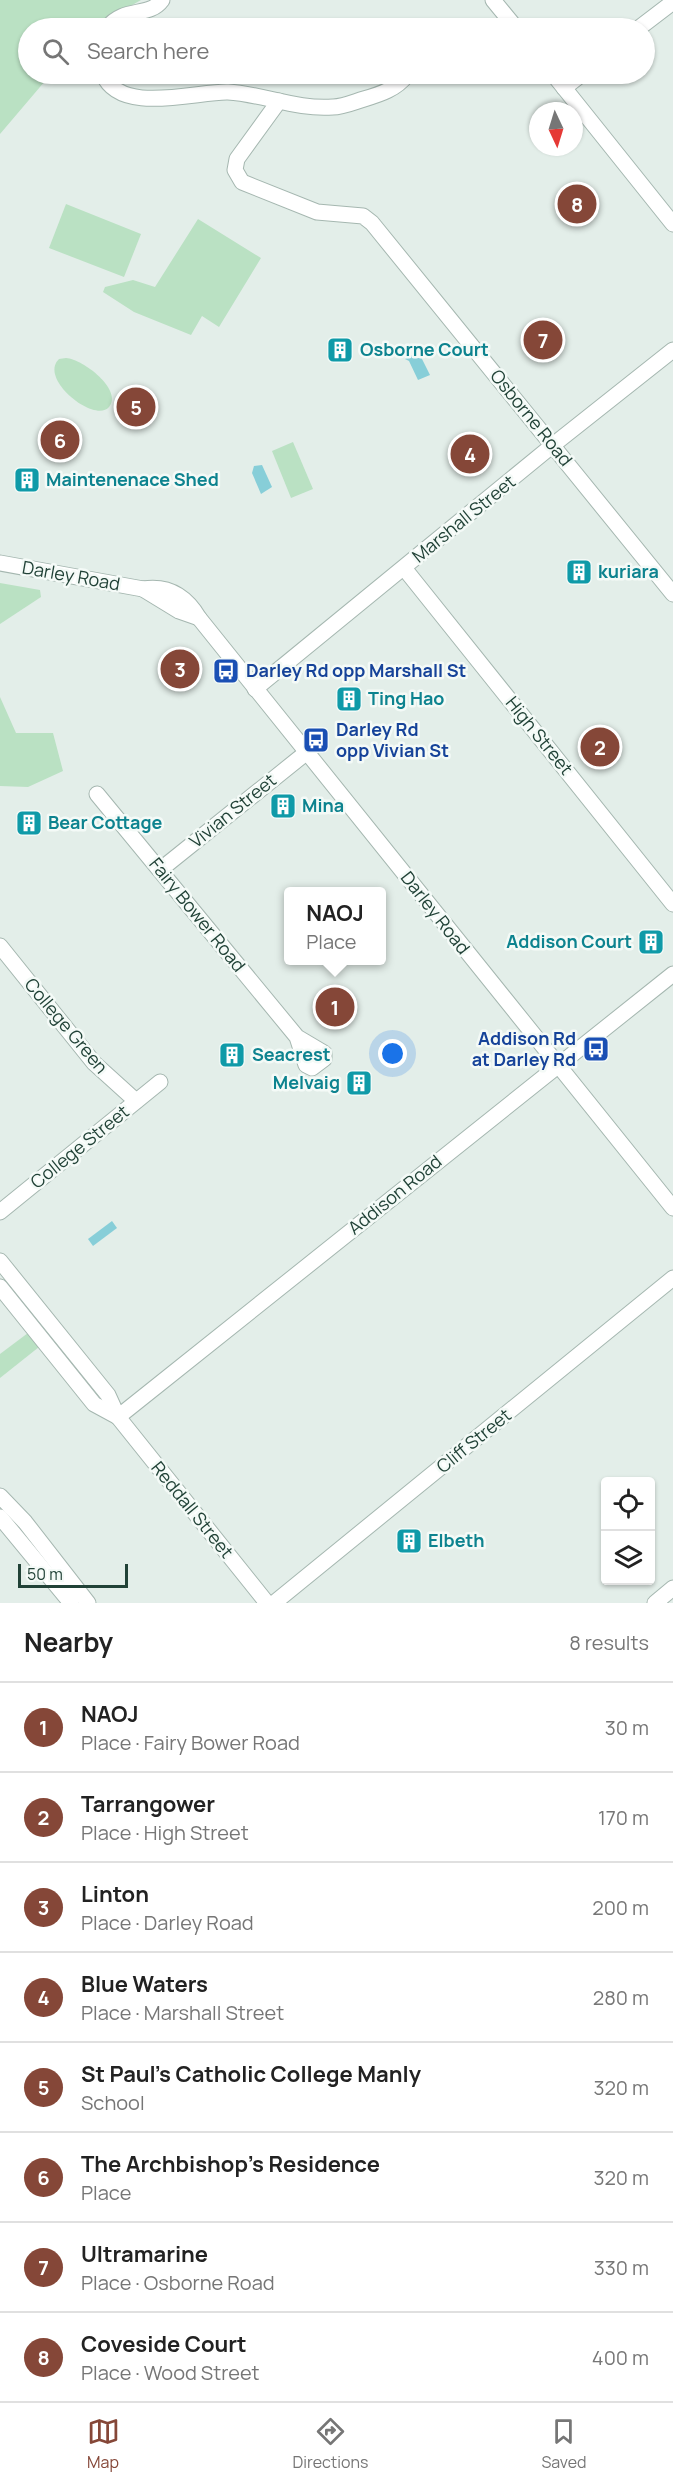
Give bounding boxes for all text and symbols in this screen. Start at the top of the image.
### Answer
search box [18,18,655,84]
icon: search [39,35,72,68]
text: Search here [87,36,209,66]
north arrow [529,102,583,156]
pin: 8 [558,182,596,226]
pin: 7 [524,318,562,362]
building icon: Osborne Court [325,335,355,365]
place label: Osborne Court [360,337,489,361]
street label: Osborne Road [485,364,578,471]
pin: 5 [116,384,156,430]
pin: 6 [40,418,80,462]
pin: 4 [450,432,490,476]
building icon: Maintenenace Shed [12,465,42,495]
place label: Maintenenace Shed [46,467,219,491]
street label: Marshall Street [407,469,520,567]
street label: Darley Road [20,555,122,595]
building icon: kuriara [564,557,594,587]
place label: kuriara [598,559,659,583]
pin: 3 [160,646,200,692]
bus stop icon: Darley Rd opp Marshall St [211,656,241,686]
place label: Darley Rd opp Marshall St [246,658,466,682]
building icon: Ting Hao [334,684,364,714]
place label: Ting Hao [368,686,444,710]
street label: High Street [501,691,579,780]
place label: Darley Rd opp Vivian St [336,717,449,762]
pin: 2 [580,724,620,770]
bus stop icon: Darley Rd opp Vivian St [301,725,331,755]
street label: Vivian Street [184,768,281,853]
building icon: Mina [268,791,298,821]
place label: Mina [302,793,344,817]
building icon: Bear Cottage [14,808,44,838]
place label: Bear Cottage [48,810,163,834]
street label: Fairy Bower Road [144,852,251,976]
street label: Darley Road [396,866,476,959]
popup [284,887,386,965]
text: NAOJ [306,898,364,928]
building icon: Addison Court [636,927,666,957]
text: Place [306,928,357,955]
place label: Addison Court [506,929,632,953]
street label: College Green [20,973,114,1078]
pin: 1 [316,984,354,1030]
place label: Addison Rd at Darley Rd [472,1026,576,1071]
bus stop icon: Addison Rd at Darley Rd [581,1034,611,1064]
your location [378,1039,407,1068]
building icon: Seacrest [217,1040,247,1070]
place label: Seacrest [252,1042,331,1066]
building icon: Melvaig [344,1068,374,1098]
place label: Melvaig [273,1070,340,1094]
street label: College Street [25,1099,134,1193]
street label: Addison Road [343,1149,446,1239]
street label: Cliff Street [431,1403,516,1478]
street label: Reddall Street [146,1456,239,1563]
map controls [601,1477,655,1585]
button: locate [601,1477,655,1531]
building icon: Elbeth [394,1526,424,1556]
place label: Elbeth [428,1528,485,1552]
button: layers [601,1531,655,1585]
scale bar [18,1561,128,1588]
text: 50 m [27,1563,63,1585]
text: Nearby [24,1624,113,1660]
text: 8 results [569,1629,649,1656]
text: NAOJ [81,1699,139,1729]
text: 1 [39,1714,48,1741]
text: 30 m [605,1714,649,1741]
text: Place · Fairy Bower Road [81,1729,300,1756]
text: Tarrangower [81,1789,215,1819]
text: 2 [38,1804,49,1831]
text: 170 m [598,1804,649,1831]
text: Place · High Street [81,1819,249,1846]
text: Linton [81,1879,149,1909]
text: 3 [38,1894,49,1921]
text: 200 m [592,1894,649,1921]
text: Place · Darley Road [81,1909,254,1936]
text: Blue Waters [81,1969,208,1999]
text: 4 [37,1984,50,2011]
text: 280 m [593,1984,649,2011]
text: Place · Marshall Street [81,1999,284,2026]
text: St Paul's Catholic College Manly [81,2059,421,2089]
text: 5 [38,2074,49,2101]
text: 320 m [593,2074,649,2101]
text: School [81,2089,145,2116]
text: The Archbishop's Residence [81,2149,380,2179]
text: 6 [37,2164,50,2191]
text: 320 m [593,2164,649,2191]
text: Place [81,2179,131,2206]
text: Ultramarine [81,2239,208,2269]
text: 7 [38,2254,49,2281]
text: 330 m [594,2254,649,2281]
text: Place · Osborne Road [81,2269,275,2296]
text: Coveside Court [81,2329,247,2359]
text: 8 [37,2344,50,2371]
text: 400 m [592,2344,649,2371]
text: Place · Wood Street [81,2359,260,2386]
tab: Map [87,2415,120,2473]
tab: Directions [293,2415,368,2473]
tab: Saved [541,2415,586,2473]

